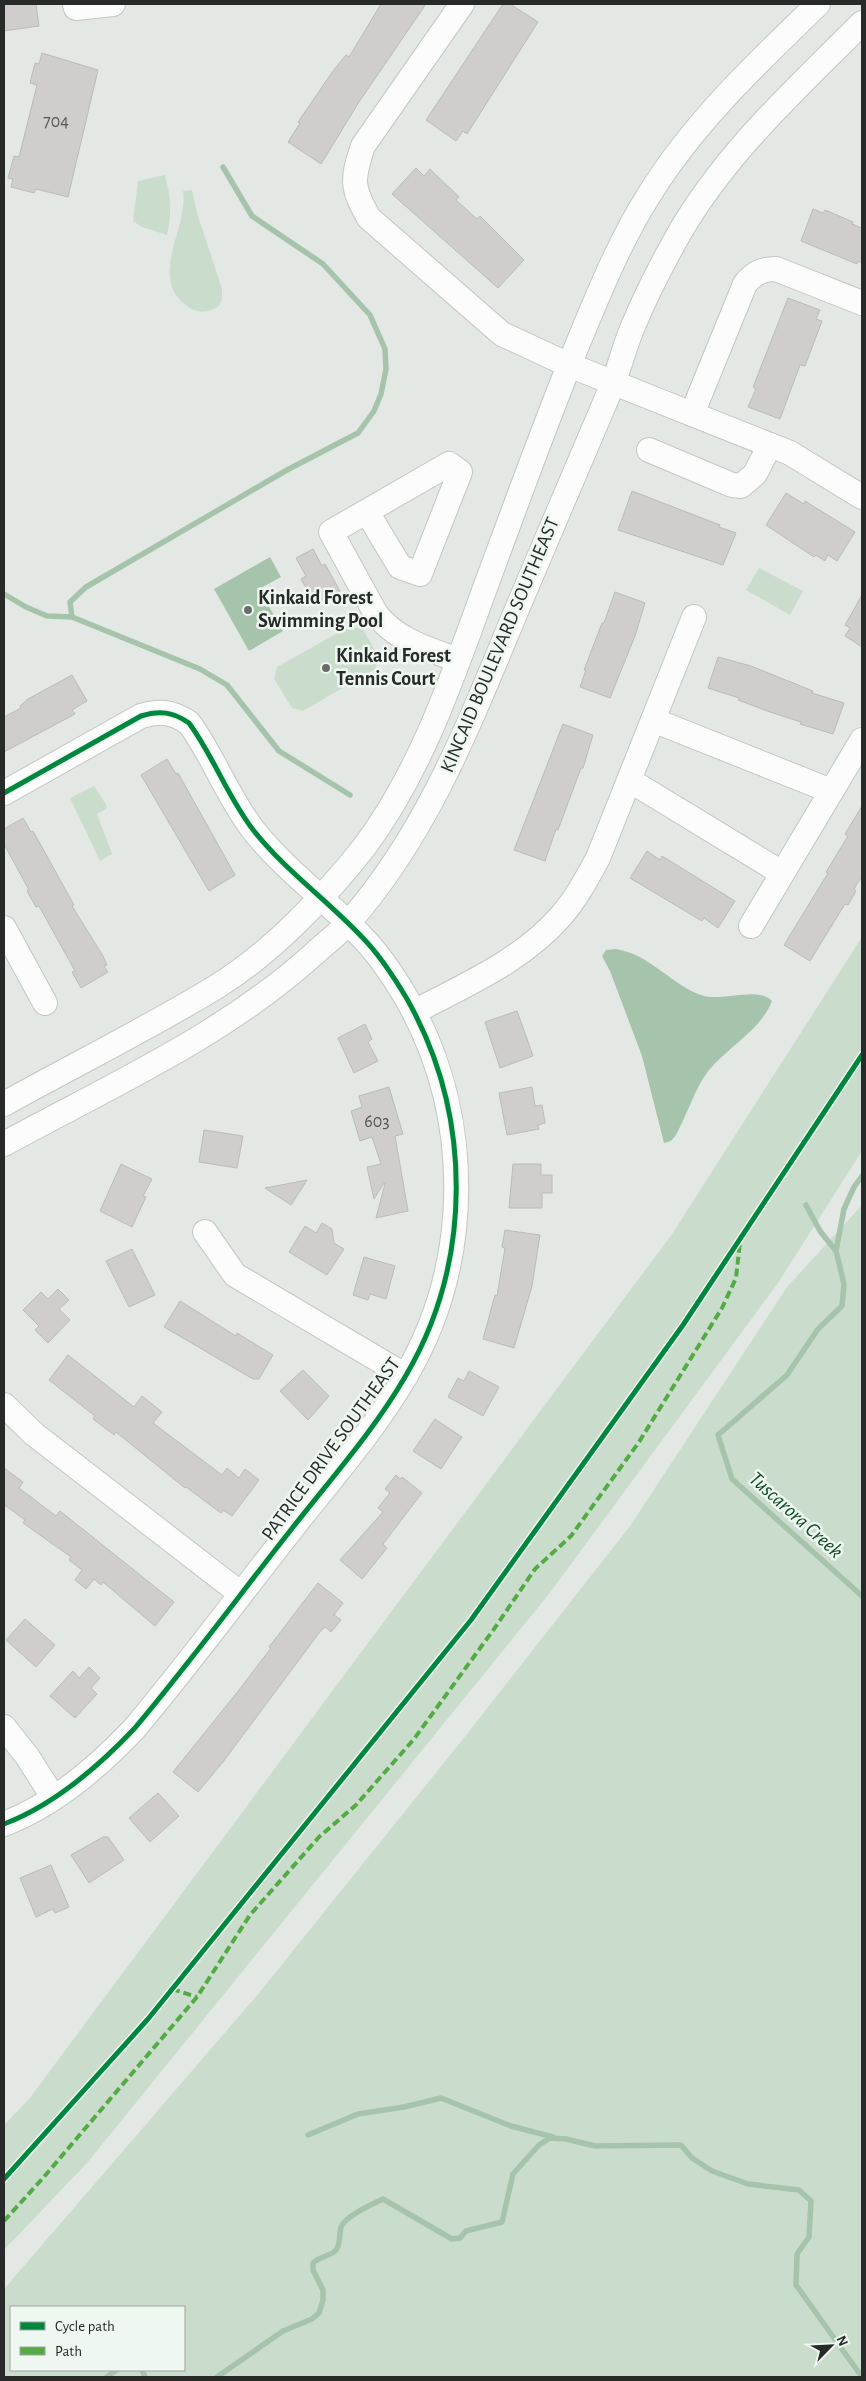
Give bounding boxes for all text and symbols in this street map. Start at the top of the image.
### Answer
house number: 704 [43,113,69,131]
street label: KINCAID BOULEVARD SOUTHEAST [437,514,563,776]
place label: Kinkaid Forest Swimming Pool [258,588,383,631]
marker: Kinkaid Forest Swimming Pool [242,604,254,616]
place label: Kinkaid Forest Tennis Court [336,646,451,689]
marker: Kinkaid Forest Tennis Court [320,662,332,674]
house number: 603 [364,1113,390,1131]
street label: PATRICE DRIVE SOUTHEAST [258,1354,404,1544]
water label: Tuscarora Creek [745,1468,847,1563]
legend [10,2306,185,2371]
text: Cycle path [55,2319,115,2334]
north arrow [806,2321,856,2371]
text: N [834,2334,850,2348]
text: Path [55,2344,82,2359]

